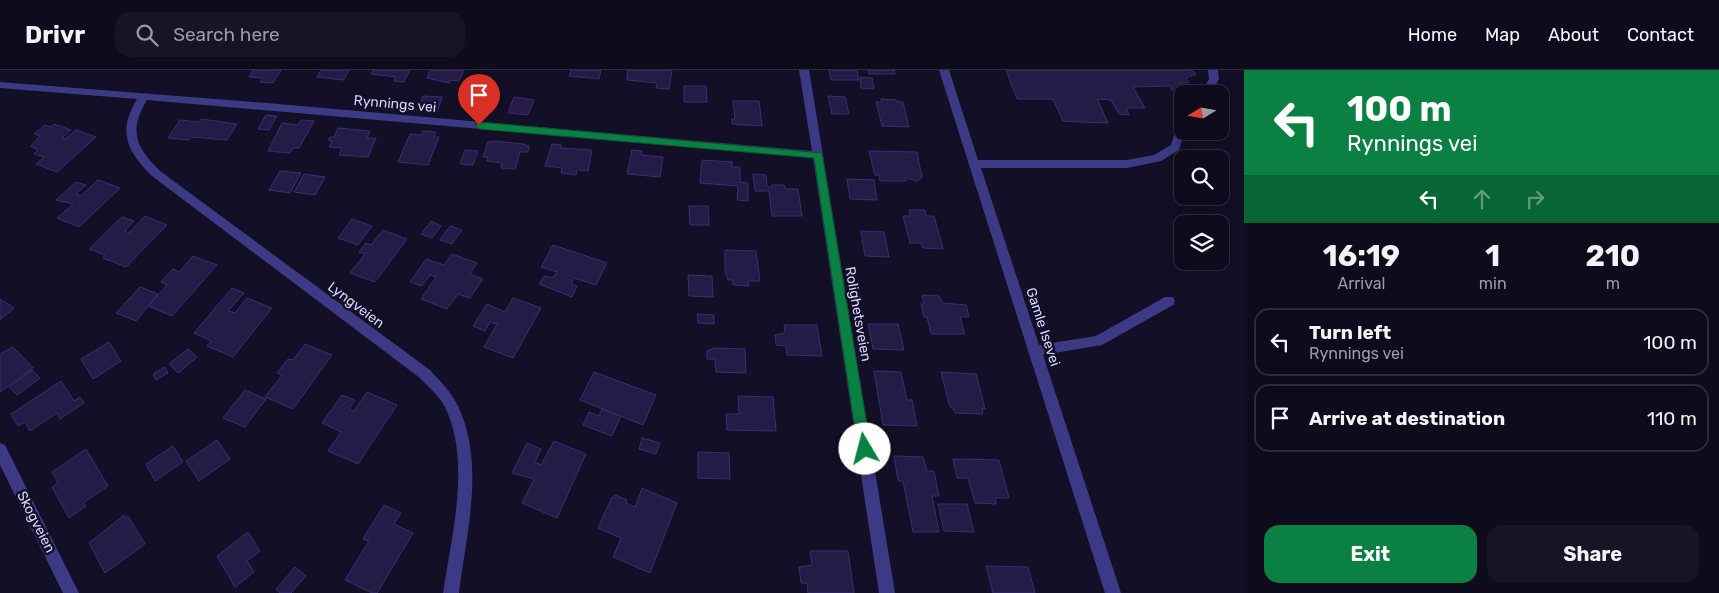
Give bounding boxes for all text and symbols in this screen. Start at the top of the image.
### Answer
search box [115,12,465,57]
text: Drivr [25,21,85,49]
icon: search [133,21,161,49]
text: Search here [173,23,280,46]
text: Home [1408,24,1457,46]
text: Map [1485,24,1520,46]
text: About [1548,24,1599,46]
text: Contact [1627,24,1694,46]
pin [458,74,500,125]
icon: arrive [465,81,493,109]
north arrow [1174,85,1229,140]
map controls [1174,85,1229,270]
text: 100 m [1347,88,1452,130]
icon: left [1264,90,1329,155]
street label: Rynnings vei [353,92,437,116]
text: Rynnings vei [1347,130,1477,157]
button: search [1174,150,1229,205]
icon: left [1415,185,1443,213]
icon: ahead [1468,185,1496,213]
icon: right [1521,185,1549,213]
button: layers [1174,215,1229,270]
text: 16:19 [1323,238,1400,274]
text: 1 [1485,238,1500,274]
text: 210 [1585,238,1640,274]
street label: Rolighetsveien [841,265,875,363]
text: Arrival [1337,274,1385,293]
text: min [1479,274,1507,293]
text: m [1606,274,1620,293]
street label: Lyngveien [324,278,388,332]
street label: Gamle Isevei [1022,286,1064,368]
text: Turn left [1309,321,1391,344]
icon: left [1266,328,1294,356]
text: 100 m [1643,331,1697,354]
text: Rynnings vei [1309,344,1404,363]
icon: arrive [1266,404,1294,432]
text: Arrive at destination [1309,407,1505,430]
text: 110 m [1647,407,1697,430]
position arrow [838,422,890,474]
street label: Skogveien [13,488,59,556]
button: Exit [1264,525,1477,583]
button: Share [1487,525,1699,583]

